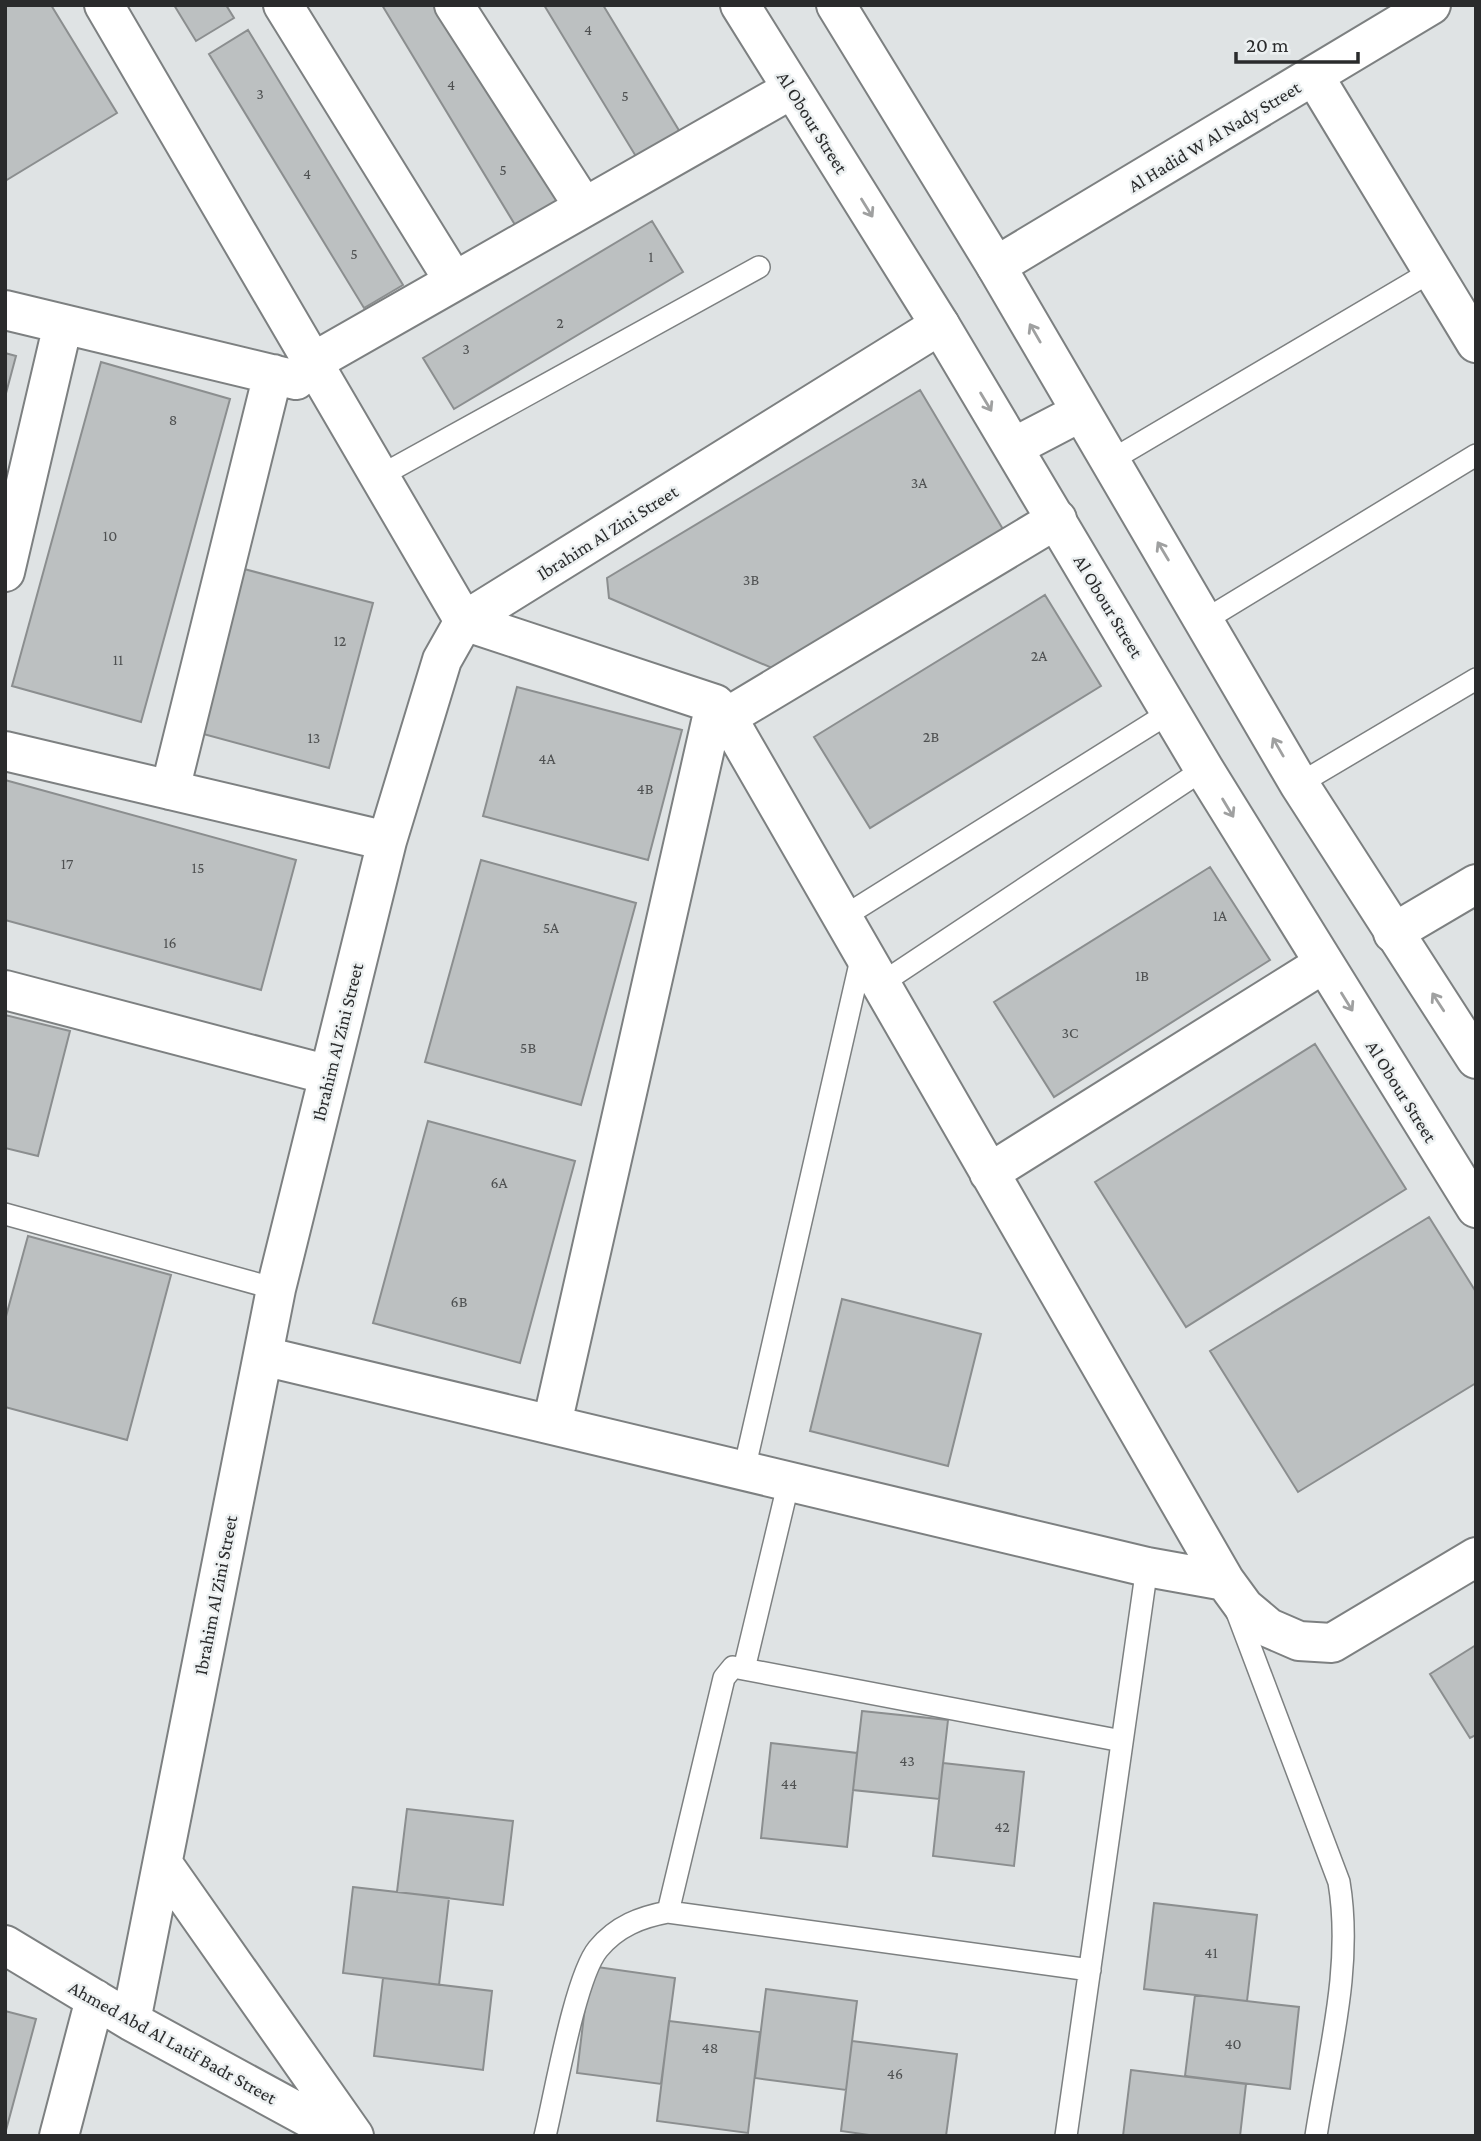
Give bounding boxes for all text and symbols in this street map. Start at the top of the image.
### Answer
house number: 4 [584,21,592,38]
scale bar [1236,21,1358,65]
text: 20 m [1246,33,1289,57]
street label: Al Obour Street [773,67,853,178]
house number: 4 [447,76,455,93]
street label: Al Hadid W Al Nady Street [1124,76,1305,196]
house number: 3 [256,85,264,102]
house number: 5 [621,87,629,104]
house number: 5 [499,161,507,178]
house number: 4 [303,165,311,182]
one-way arrow [860,198,874,218]
house number: 5 [350,245,358,262]
house number: 1 [648,248,654,265]
house number: 2 [556,314,564,331]
one-way arrow [1028,324,1042,344]
house number: 3 [462,340,470,357]
one-way arrow [980,392,994,412]
house number: 8 [169,411,177,428]
house number: 3A [911,474,928,491]
street label: Ibrahim Al Zini Street [533,480,682,584]
house number: 10 [103,527,117,544]
one-way arrow [1156,541,1170,561]
street label: Al Obour Street [1070,551,1148,662]
house number: 3B [743,571,759,588]
house number: 12 [334,632,347,649]
house number: 2A [1031,647,1048,664]
house number: 11 [113,651,123,668]
house number: 2B [923,728,939,745]
house number: 13 [308,729,320,746]
one-way arrow [1271,737,1284,758]
house number: 4A [538,750,557,767]
house number: 4B [637,780,654,797]
one-way arrow [1221,798,1235,818]
house number: 17 [61,855,74,872]
house number: 15 [192,859,204,876]
house number: 1A [1213,907,1228,924]
house number: 5A [543,919,560,936]
house number: 16 [163,934,177,951]
street label: Ibrahim Al Zini Street [308,960,367,1123]
house number: 1B [1135,967,1149,984]
one-way arrow [1340,992,1354,1012]
one-way arrow [1431,992,1445,1012]
house number: 3C [1061,1024,1079,1041]
street label: Al Obour Street [1362,1036,1442,1147]
house number: 5B [520,1039,536,1056]
house number: 6A [490,1174,508,1191]
house number: 6B [451,1293,468,1310]
street label: Ibrahim Al Zini Street [190,1513,241,1677]
house number: 43 [899,1752,915,1769]
house number: 44 [781,1775,797,1792]
house number: 42 [994,1818,1010,1835]
house number: 41 [1204,1944,1218,1961]
street label: Ahmed Abd Al Latif Badr Street [65,1976,281,2109]
house number: 40 [1224,2035,1242,2052]
house number: 48 [702,2039,718,2056]
house number: 46 [887,2065,903,2082]

